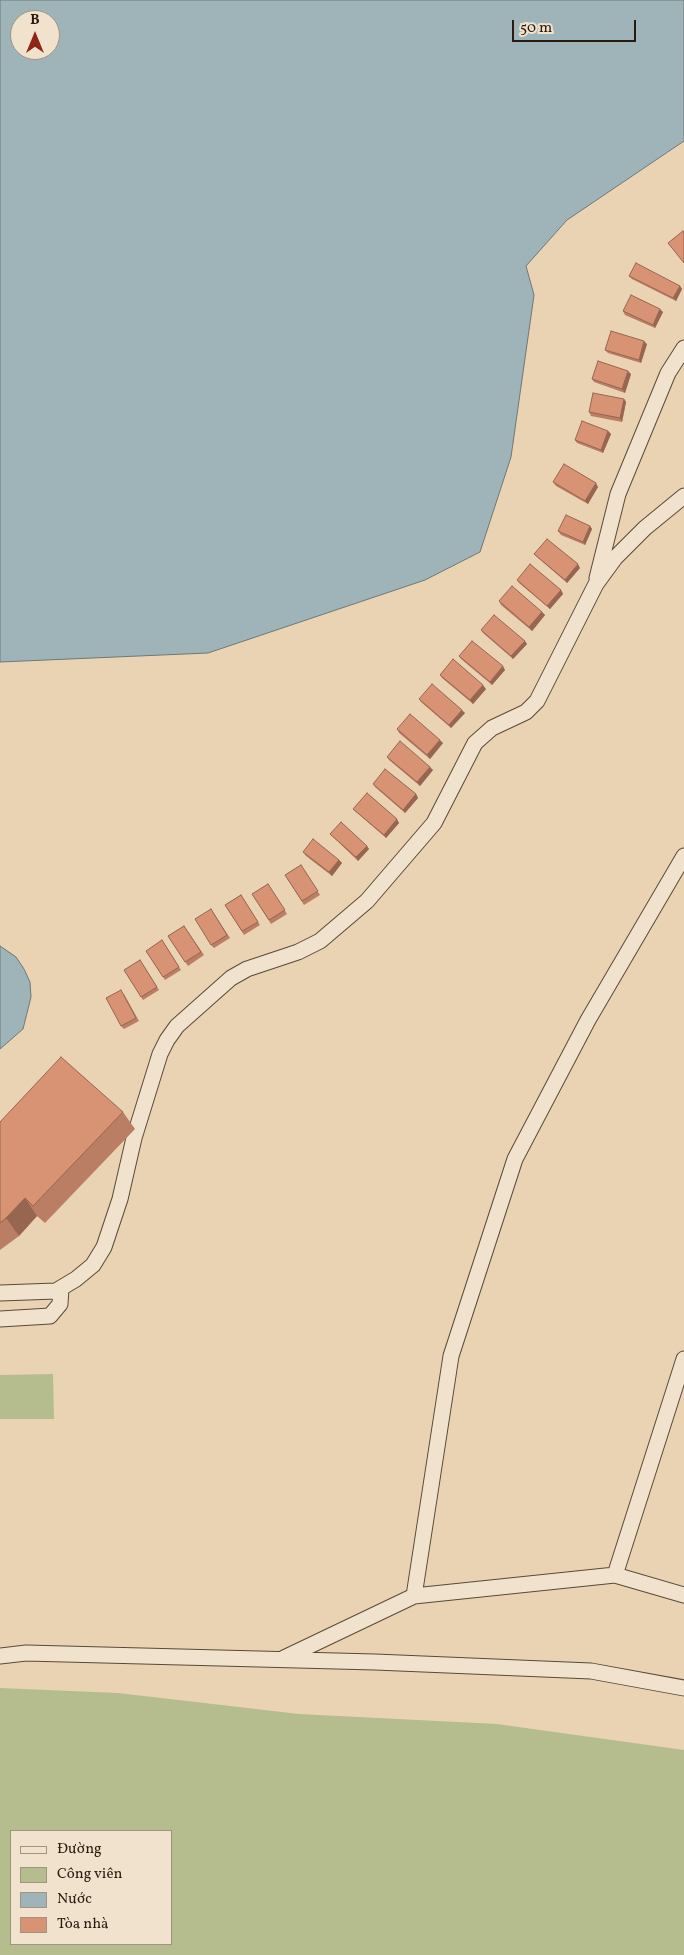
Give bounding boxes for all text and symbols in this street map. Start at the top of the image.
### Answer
north arrow [10,10,60,60]
scale bar [514,10,638,42]
text: B [30,11,40,30]
text: 50 m [520,18,552,39]
legend [10,1830,172,1945]
text: Đường [57,1839,102,1860]
text: Công viên [57,1864,122,1885]
text: Nước [57,1889,92,1910]
text: Tòa nhà [57,1914,109,1935]

